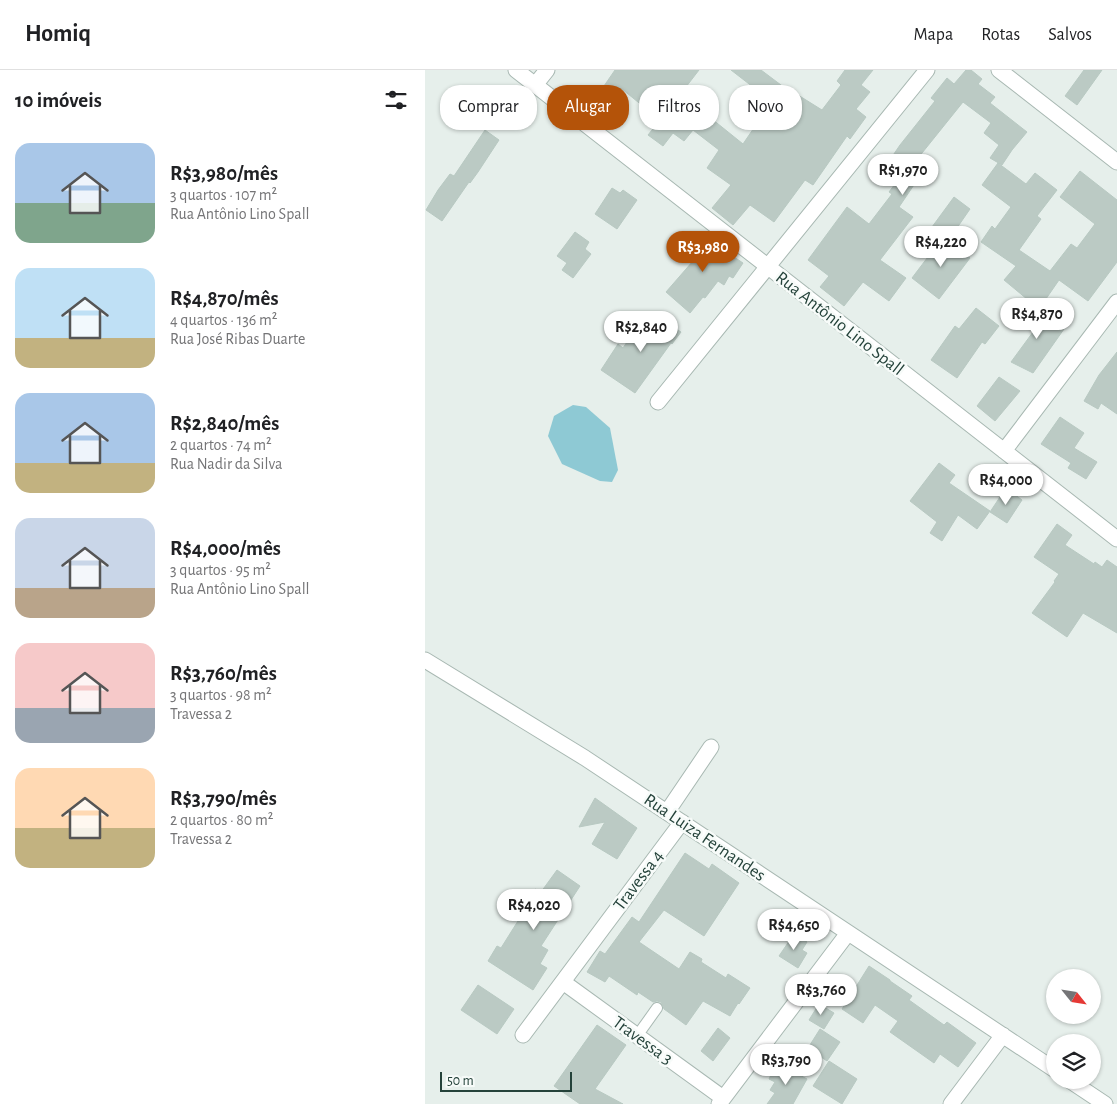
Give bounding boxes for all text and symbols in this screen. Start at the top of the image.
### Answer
text: Homiq [25,22,91,46]
text: Mapa [914,26,953,44]
text: Rotas [981,26,1020,44]
text: Salvos [1048,26,1092,44]
chip: Comprar [440,85,537,130]
chip: Alugar [547,85,629,130]
chip: Filtros [639,85,719,130]
chip: Novo [729,85,802,130]
icon: filters [382,86,410,114]
text: 10 imóveis [15,90,102,111]
pin: R$1,970 [857,154,949,196]
text: R$1,970 [878,162,928,178]
icon: home [55,163,115,223]
text: R$3,980/mês [170,163,278,184]
text: 3 quartos · 107 m² [170,187,277,203]
text: Rua Antônio Lino Spall [170,206,310,222]
pin: R$4,220 [895,226,987,268]
pin: R$3,980 [657,230,749,273]
text: R$4,220 [915,234,967,250]
text: R$3,980 [677,239,729,255]
street label: Rua Antônio Lino Spall [772,268,907,379]
icon: home [55,288,115,348]
text: R$4,870/mês [170,288,278,309]
pin: R$4,870 [991,298,1083,340]
text: R$4,870 [1011,306,1063,322]
pin: R$2,840 [595,310,687,353]
text: 4 quartos · 136 m² [170,312,277,328]
text: R$2,840 [615,319,667,335]
text: Rua José Ribas Duarte [170,331,305,347]
icon: home [55,413,115,473]
text: R$2,840/mês [170,413,279,434]
text: 2 quartos · 74 m² [170,437,272,453]
text: Rua Nadir da Silva [170,456,282,472]
pin: R$4,000 [960,464,1052,506]
text: R$4,000 [979,472,1033,488]
icon: home [55,538,115,598]
text: R$4,000/mês [170,538,281,559]
text: 3 quartos · 95 m² [170,562,271,578]
text: Rua Antônio Lino Spall [170,581,310,597]
icon: home [55,663,115,723]
text: R$3,760/mês [170,663,277,684]
text: 3 quartos · 98 m² [170,687,272,703]
text: Travessa 2 [170,706,232,722]
icon: home [55,788,115,848]
text: R$3,790/mês [170,788,277,809]
street label: Rua Luiza Fernandes [641,791,768,885]
text: 2 quartos · 80 m² [170,812,273,828]
text: Travessa 2 [170,831,232,847]
street label: Travessa 4 [610,847,667,914]
pin: R$4,020 [488,888,580,931]
text: R$4,020 [508,897,560,913]
pin: R$4,650 [748,908,840,951]
text: R$4,650 [768,917,820,933]
north arrow [1046,969,1101,1024]
map controls [1046,969,1101,1089]
pin: R$3,760 [775,974,867,1016]
text: R$3,760 [796,982,846,998]
street label: Travessa 3 [609,1013,676,1068]
button: layers [1046,1034,1101,1089]
pin: R$3,790 [740,1044,832,1086]
text: R$3,790 [761,1052,811,1068]
scale bar [440,1069,573,1092]
text: 50 m [447,1074,474,1088]

